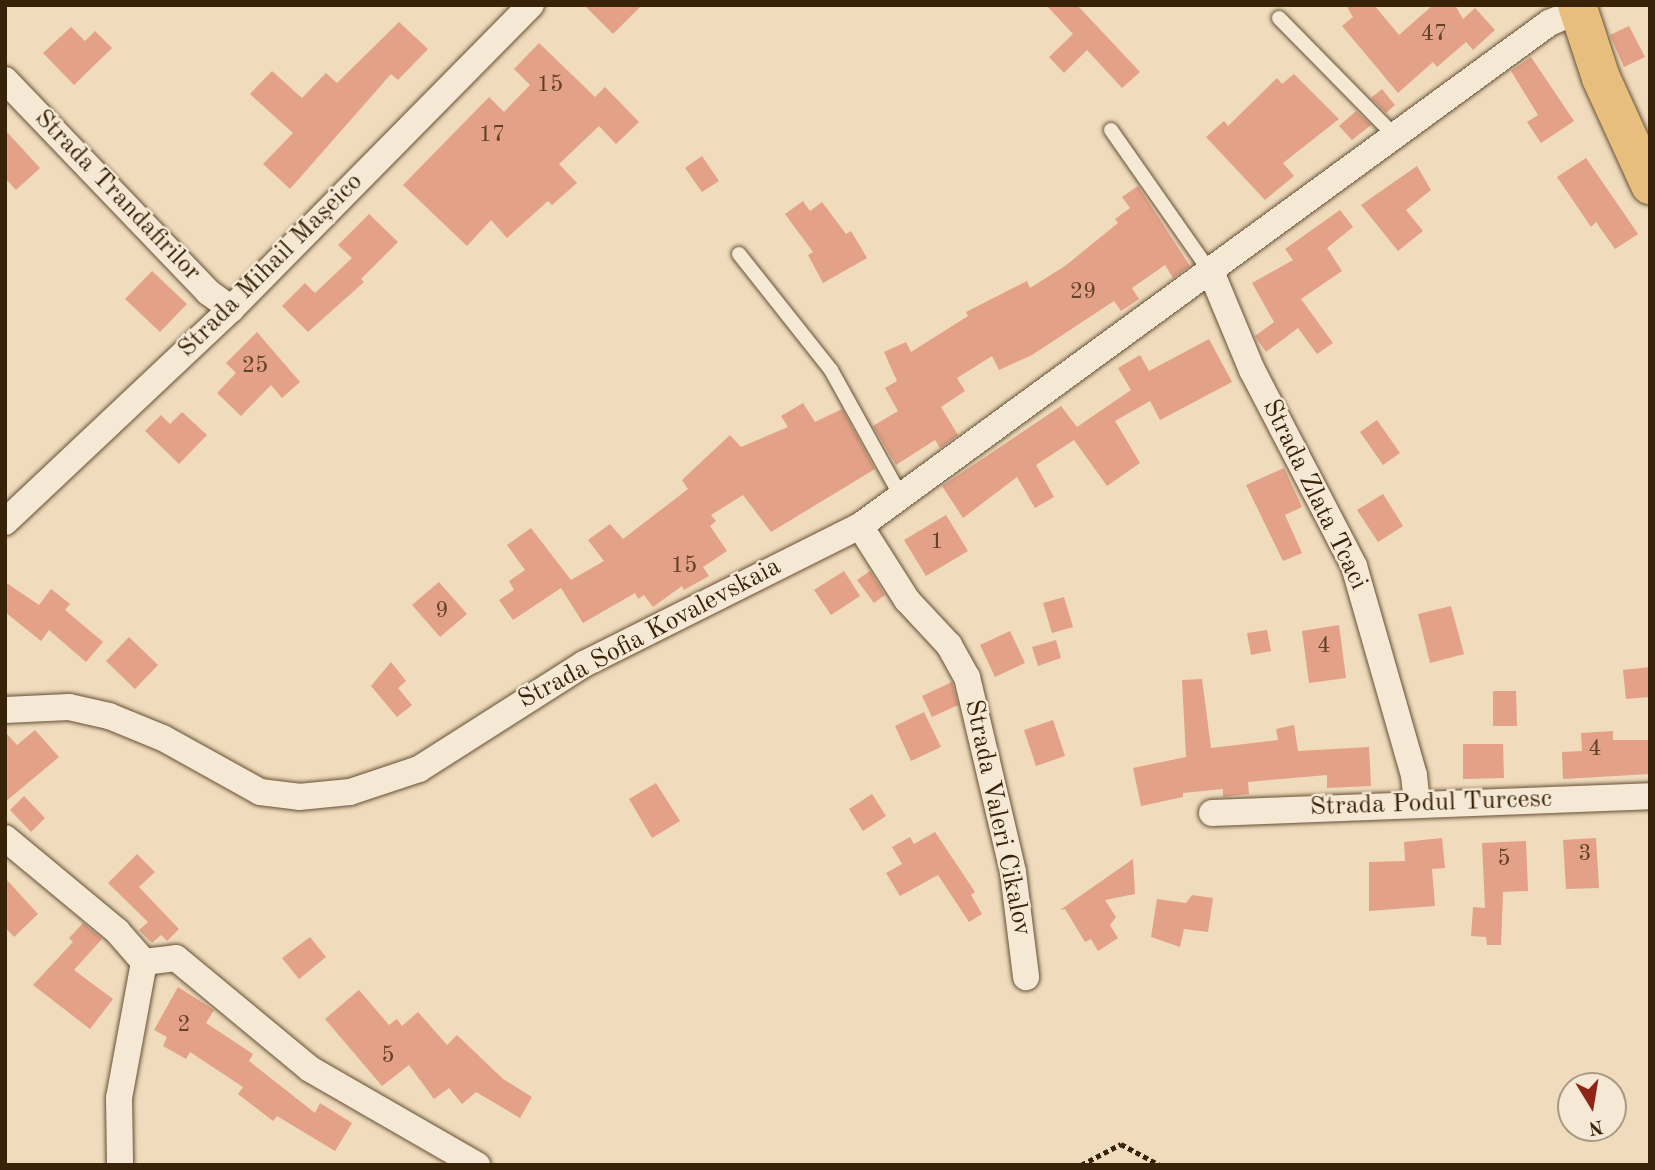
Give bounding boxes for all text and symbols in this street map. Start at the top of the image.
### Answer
house number: 47 [1421,20,1447,48]
house number: 15 [537,71,563,99]
street label: Strada Trandafirilor [27,104,207,288]
house number: 17 [479,121,505,149]
street label: Strada Mihail Mașeico [172,167,370,365]
house number: 29 [1070,278,1096,306]
house number: 25 [242,352,268,380]
street label: Strada Zlata Tcaci [1254,395,1374,595]
house number: 1 [930,528,944,556]
street label: Strada Sofia Kovalevskaia [513,551,787,717]
house number: 15 [671,552,697,580]
house number: 9 [435,597,449,625]
house number: 4 [1317,632,1331,660]
street label: Strada Valeri Cikalov [957,697,1037,939]
house number: 4 [1588,735,1602,763]
street label: Strada Podul Turcesc [1309,784,1553,824]
house number: 3 [1578,840,1592,868]
house number: 5 [1497,845,1511,873]
house number: 2 [177,1011,191,1039]
house number: 5 [381,1042,395,1070]
north arrow [1557,1072,1627,1142]
text: N [1587,1115,1605,1137]

